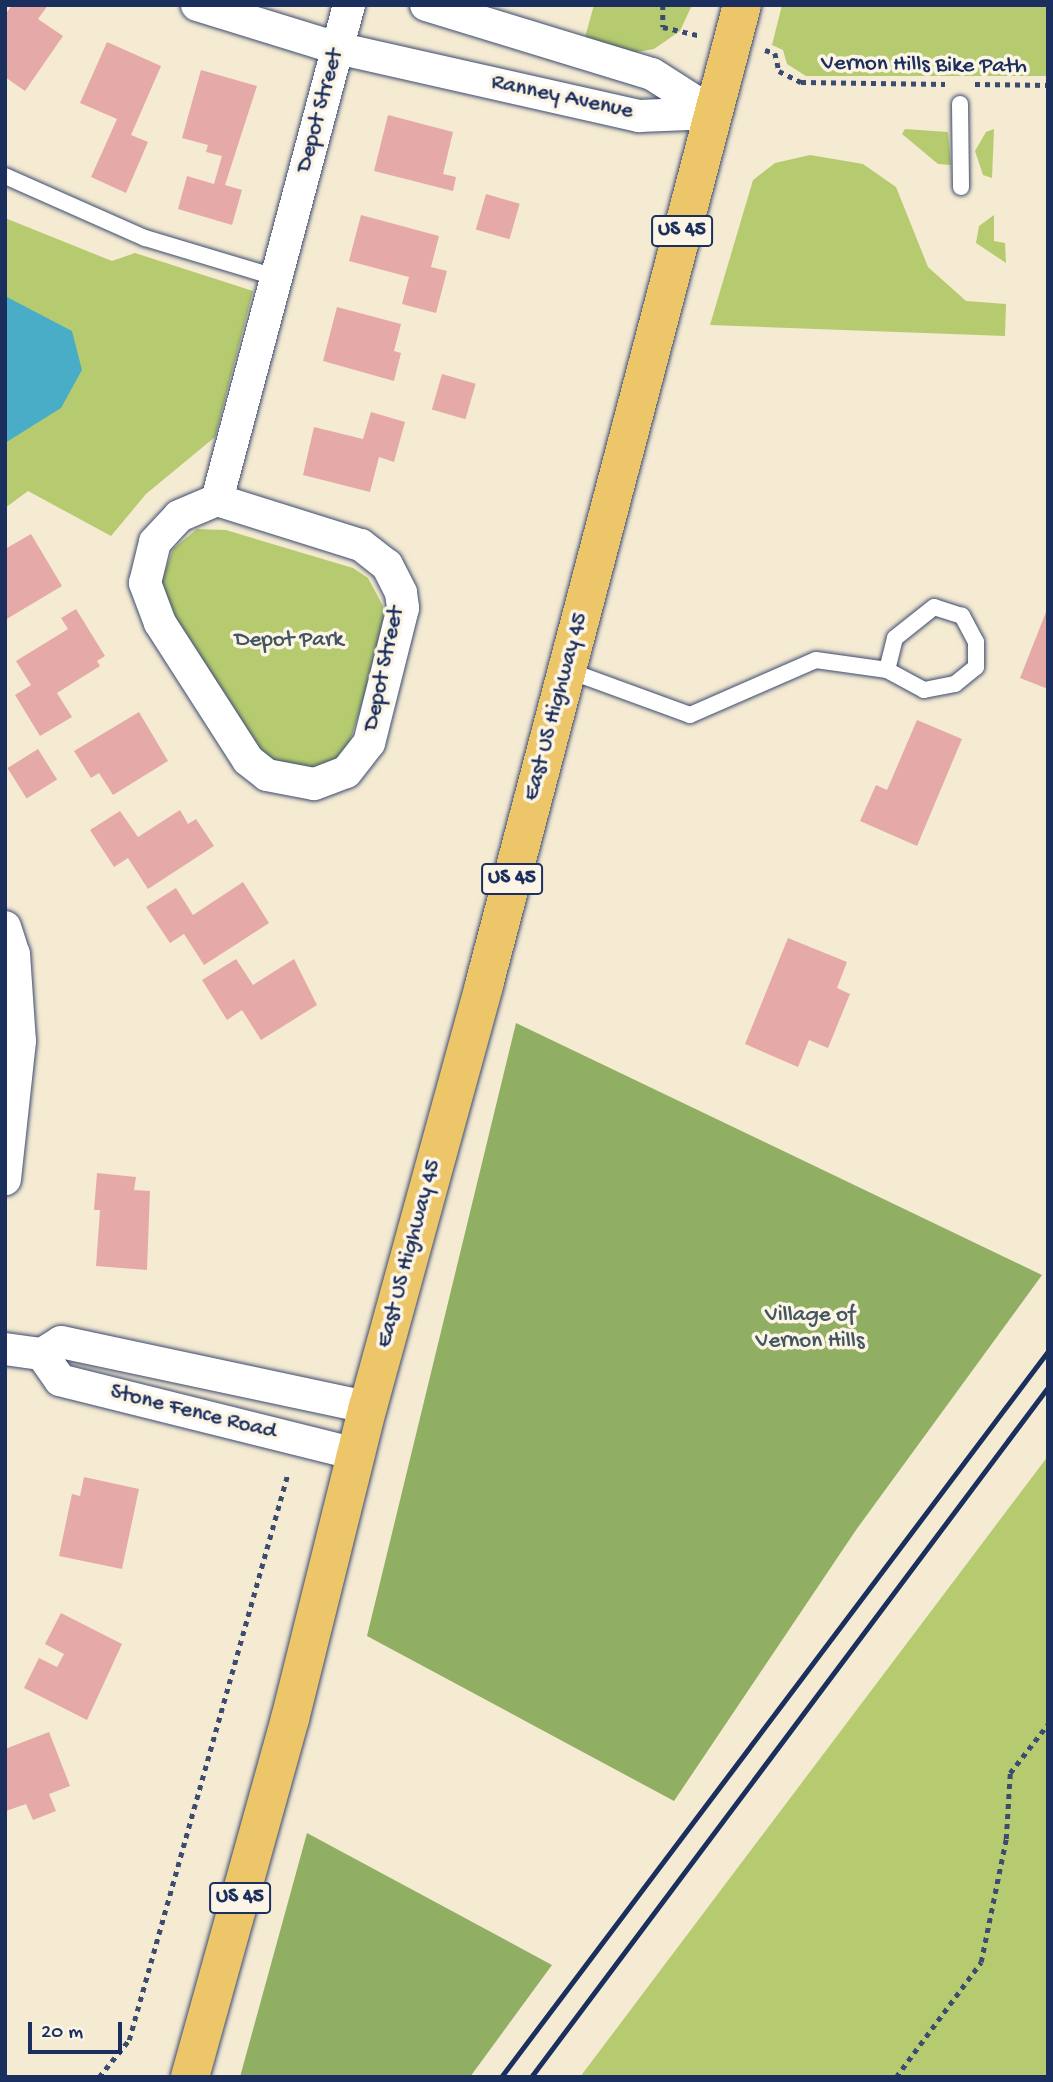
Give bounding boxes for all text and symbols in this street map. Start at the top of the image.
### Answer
street label: Depot Street [291,46,351,176]
street label: Vernon Hills Bike Path [821,50,1027,82]
street label: Ranney Avenue [488,69,636,127]
road number: US 45 [650,214,714,248]
street label: Depot Street [358,604,412,734]
street label: East US Highway 45 [519,610,595,804]
park label: Depot Park [235,627,343,655]
road number: US 45 [480,862,544,896]
street label: East US Highway 45 [372,1157,448,1351]
park label: Village of Vernon Hills [756,1302,864,1356]
street label: Stone Fence Road [107,1379,279,1447]
road number: US 45 [208,1881,272,1916]
scale bar [32,2008,126,2052]
text: 20 m [41,2021,83,2046]

